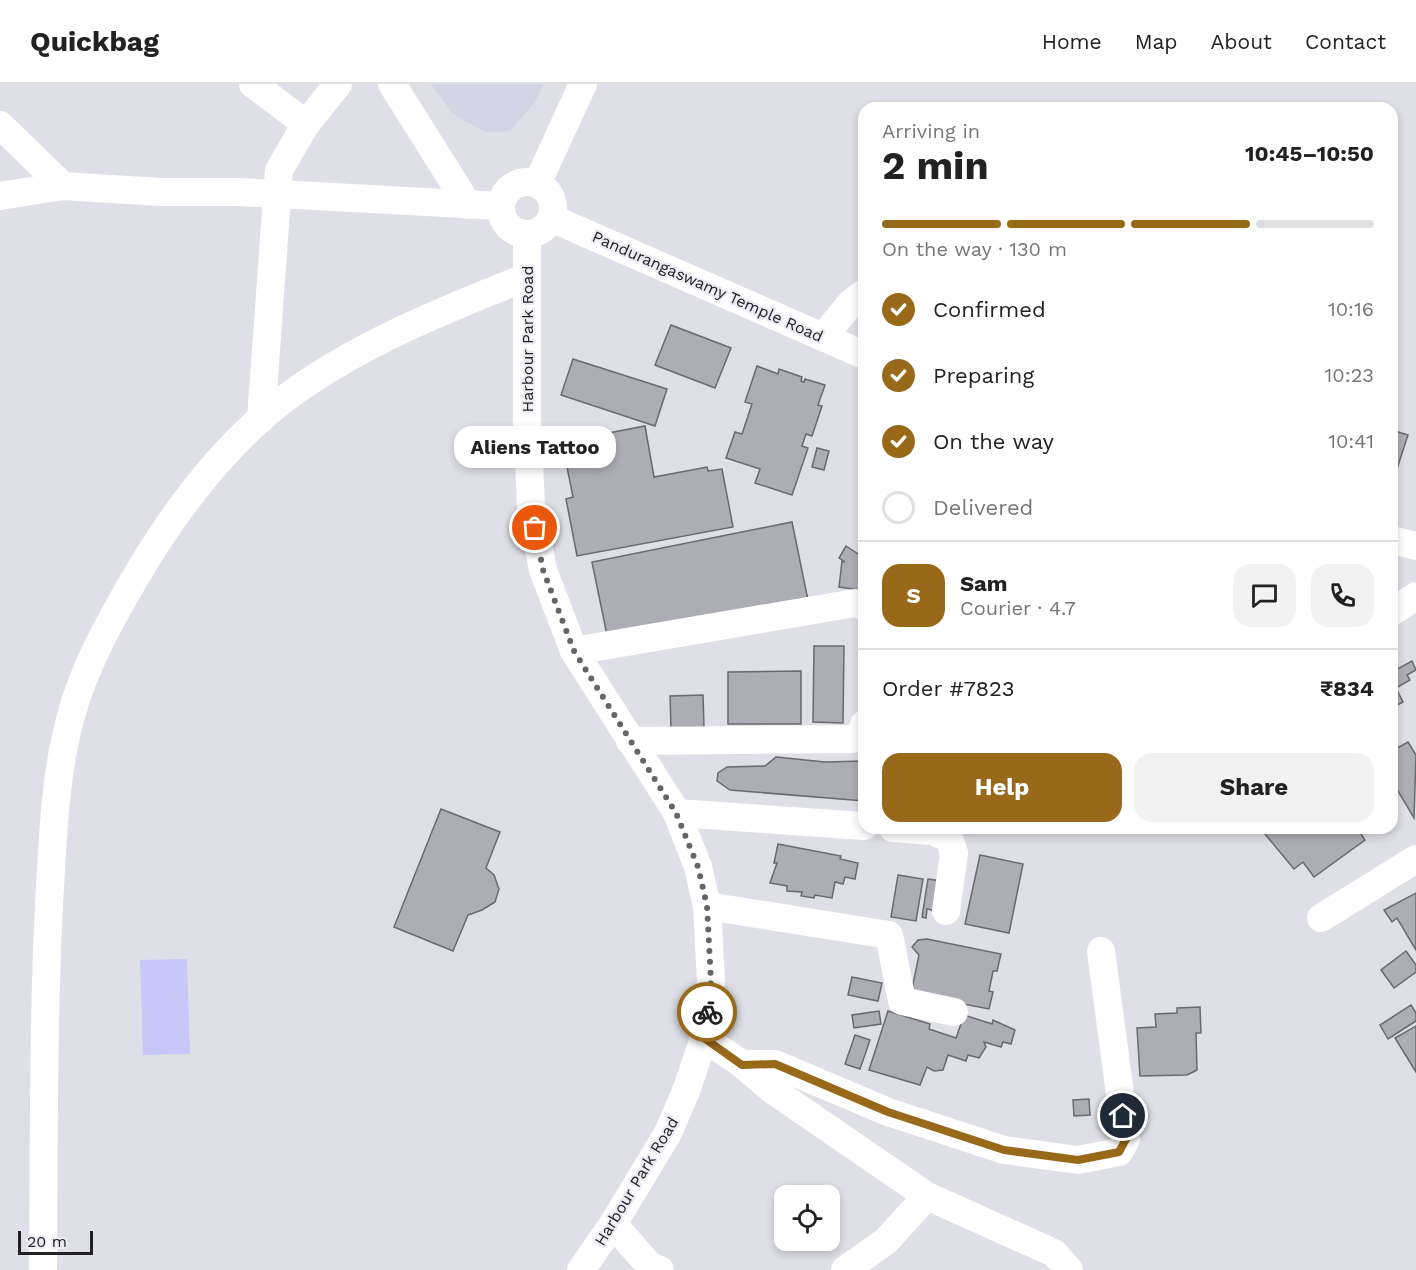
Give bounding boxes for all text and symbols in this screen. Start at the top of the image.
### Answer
text: Quickbag [30,25,159,58]
text: Home [1042,29,1102,54]
text: Map [1135,29,1178,54]
text: About [1211,29,1272,54]
text: Contact [1305,29,1386,54]
text: Arriving in [882,119,980,143]
text: 10:45–10:50 [1245,141,1374,166]
text: 2 min [882,143,989,188]
street label: Pandurangaswamy Temple Road [589,227,826,346]
text: On the way · 130 m [882,237,1067,261]
street label: Harbour Park Road [518,266,537,412]
icon: check [882,293,915,326]
text: Confirmed [933,297,1046,322]
text: 10:16 [1328,297,1374,321]
icon: check [882,359,915,392]
text: Preparing [933,363,1034,388]
text: 10:23 [1325,363,1374,387]
icon: check [882,425,915,458]
callout: Aliens Tattoo [454,426,616,468]
text: On the way [933,429,1054,454]
text: 10:41 [1328,429,1374,453]
text: Aliens Tattoo [470,435,600,459]
text: Delivered [933,495,1033,520]
pin [509,502,560,553]
icon: bag [518,511,551,544]
button: chat [1233,564,1296,627]
button: phone [1311,564,1374,627]
text: Sam [960,571,1008,596]
text: S [906,583,921,608]
text: Courier · 4.7 [960,596,1076,620]
text: Order #7823 [882,676,1015,701]
text: ₹834 [1320,676,1374,701]
button: Help [882,753,1122,822]
button: Share [1134,753,1374,822]
courier [677,982,737,1042]
icon: bike [691,996,724,1029]
pin [1097,1090,1148,1141]
icon: home [1106,1099,1139,1132]
street label: Harbour Park Road [590,1113,682,1249]
map controls [774,1185,840,1251]
button: locate [774,1185,840,1251]
scale bar [18,1228,93,1256]
text: 20 m [27,1232,67,1251]

